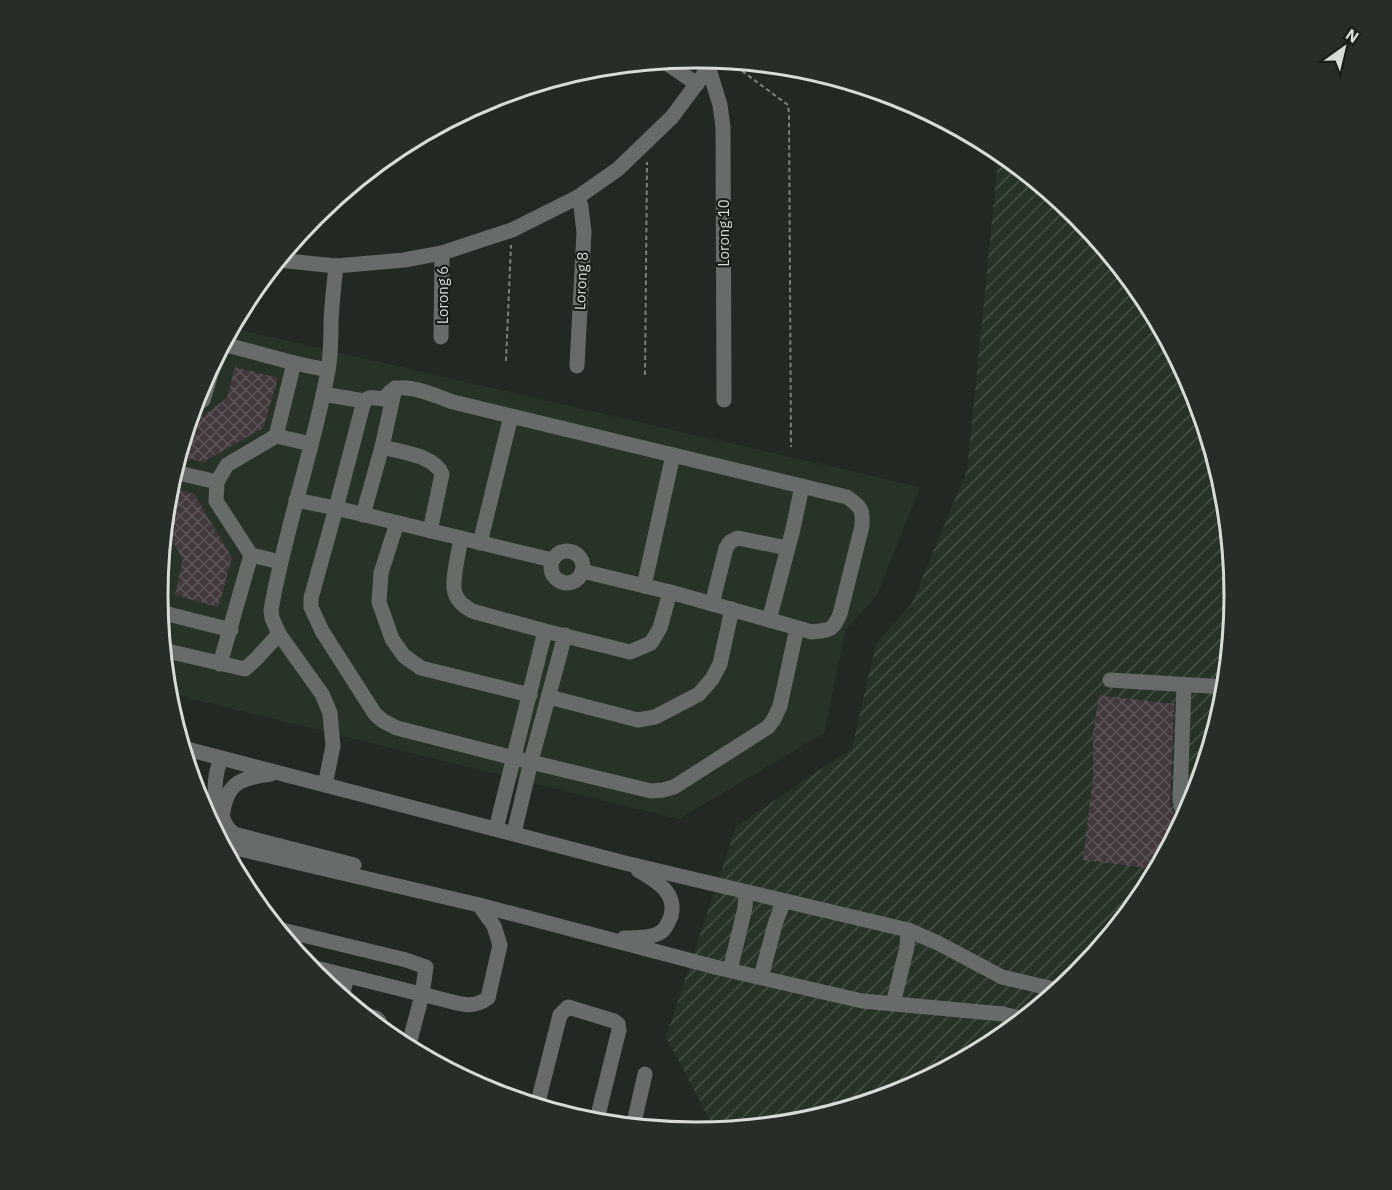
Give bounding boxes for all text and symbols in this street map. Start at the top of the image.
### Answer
north arrow [1314,18,1374,78]
text: N [1342,24,1363,47]
street label: Lorong 10 [714,199,733,267]
street label: Lorong 8 [570,251,592,311]
street label: Lorong 6 [433,266,452,324]

